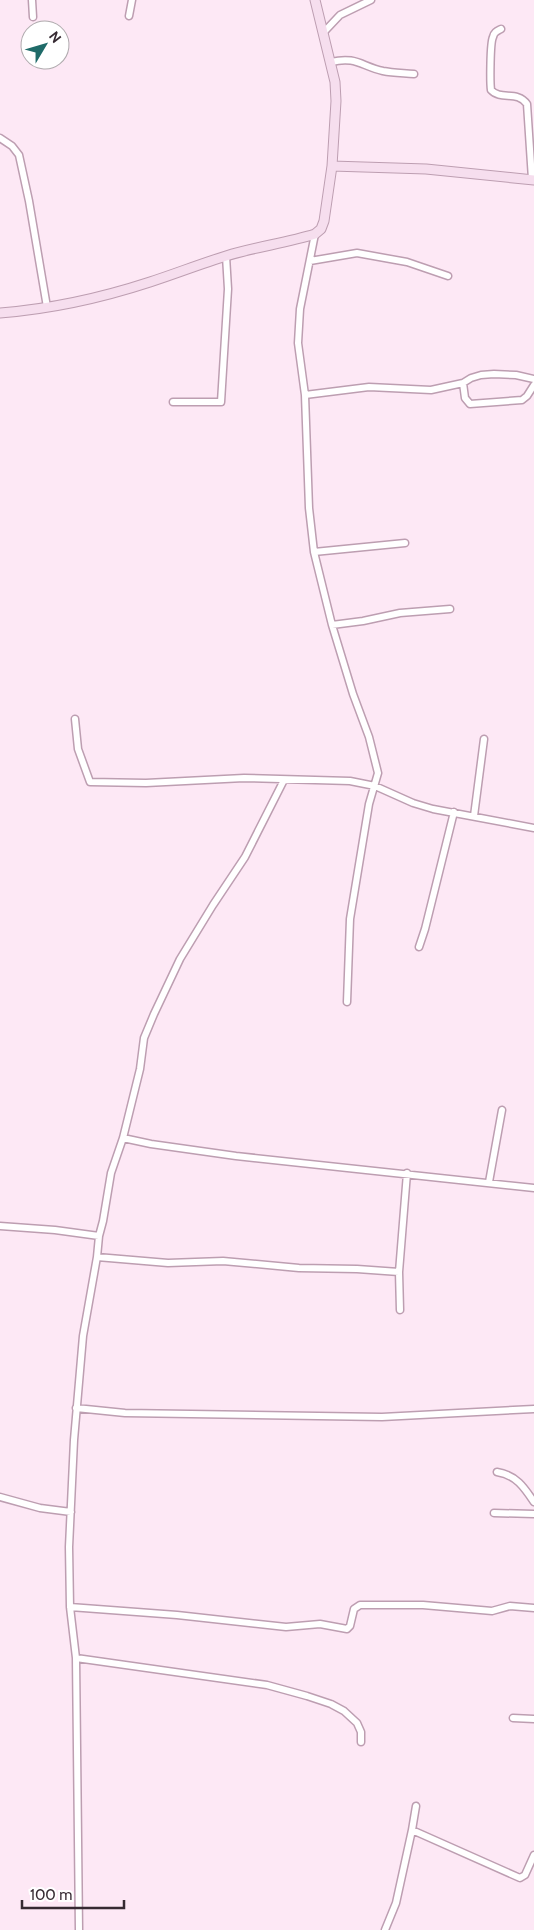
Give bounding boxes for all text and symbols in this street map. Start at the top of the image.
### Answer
north arrow [20,20,70,70]
text: N [45,28,65,46]
scale bar [22,1878,125,1910]
text: 100 m [30,1886,72,1904]

